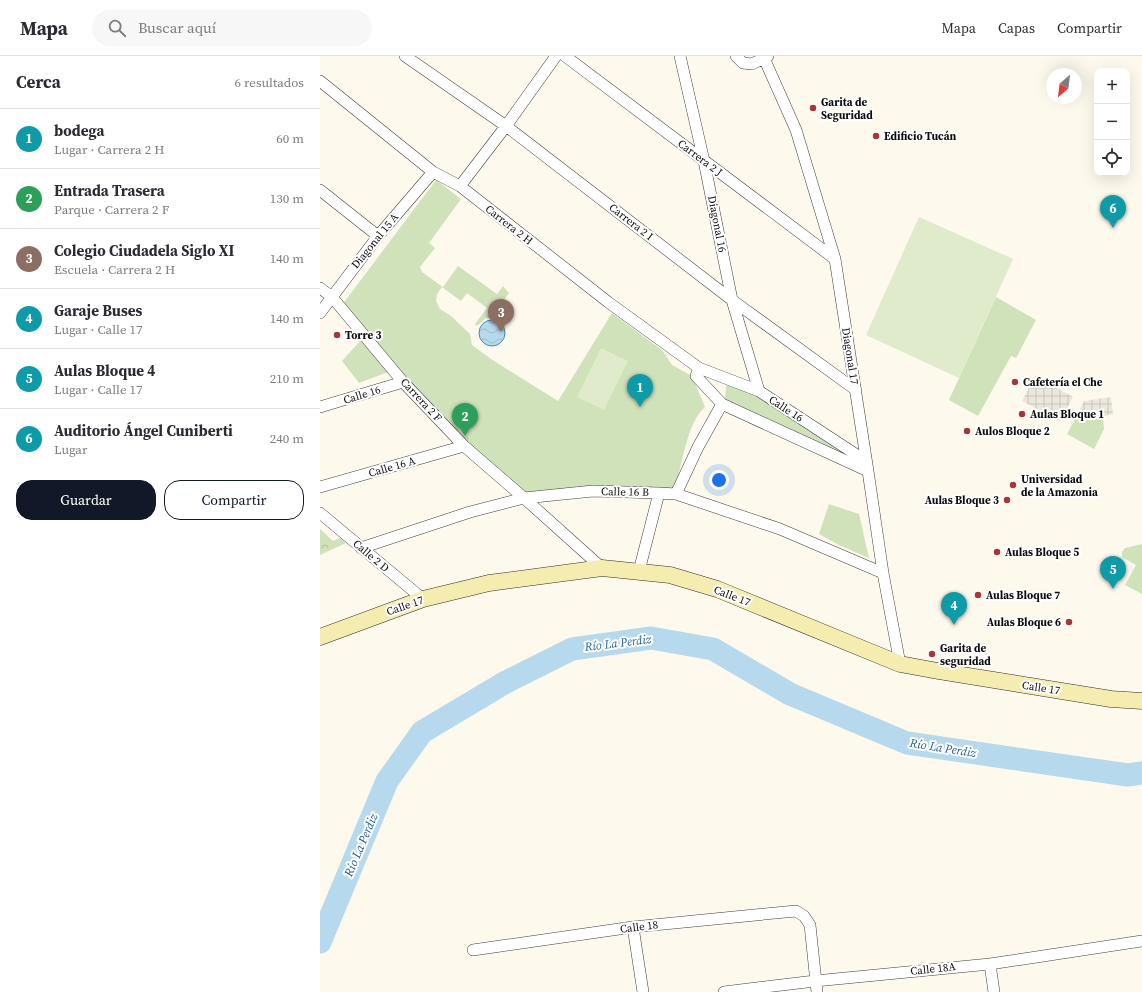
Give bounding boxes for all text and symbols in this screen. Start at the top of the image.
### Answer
search box [92,10,372,46]
text: Mapa [20,15,68,41]
icon: search [106,17,128,39]
text: Buscar aquí [138,17,216,38]
text: Mapa [941,18,976,38]
text: Capas [998,18,1035,38]
text: Compartir [1057,18,1122,38]
north arrow [1046,68,1082,104]
map controls [1094,68,1130,176]
button: + [1094,68,1130,104]
text: Cerca [16,70,61,94]
text: 6 resultados [234,74,304,91]
place label: Garita de Seguridad [821,95,873,123]
marker: Garita de Seguridad [808,103,818,113]
button: − [1094,104,1130,140]
text: bodega [54,120,104,141]
place label: Edificio Tucán [884,129,956,144]
text: 1 [25,130,33,147]
text: 60 m [276,130,304,147]
marker: Edificio Tucán [871,131,881,141]
street label: Carrera 2 J [675,136,725,180]
button: locate [1094,140,1130,176]
text: Lugar · Carrera 2 H [54,141,164,158]
text: Entrada Trasera [54,180,165,201]
text: 2 [25,190,33,207]
text: 130 m [270,190,304,207]
street label: Diagonal 16 [704,194,730,254]
pin: 6 [1100,195,1126,228]
street label: Carrera 2 I [606,200,656,244]
text: Parque · Carrera 2 F [54,201,169,218]
street label: Carrera 2 H [482,202,536,249]
street label: Diagonal 15 A [348,210,402,272]
text: Colegio Ciudadela Siglo XI [54,240,234,261]
text: 3 [25,250,33,267]
text: 140 m [270,250,304,267]
text: Escuela · Carrera 2 H [54,261,175,278]
pin: 3 [488,299,514,332]
text: Garaje Buses [54,300,142,321]
text: 4 [25,310,33,327]
text: 140 m [270,310,304,327]
text: Lugar · Calle 17 [54,321,143,338]
street label: Diagonal 17 [838,327,862,386]
place label: Torre 3 [345,328,381,343]
marker: Torre 3 [332,330,342,340]
text: Aulas Bloque 4 [54,360,155,381]
text: 5 [25,370,33,387]
text: 210 m [270,370,304,387]
pin: 1 [627,374,653,407]
street label: Carrera 2 F [397,375,445,425]
place label: Cafetería el Che [1023,375,1103,390]
marker: Cafetería el Che [1010,377,1020,387]
text: Lugar · Calle 17 [54,381,143,398]
street label: Calle 16 [342,382,383,408]
street label: Calle 16 [766,392,807,426]
pin: 2 [452,403,478,436]
place label: Aulas Bloque 1 [1030,407,1104,422]
marker: Aulas Bloque 1 [1017,409,1027,419]
text: Auditorio Ángel Cuniberti [54,420,233,441]
place label: Aulos Bloque 2 [975,424,1050,439]
marker: Aulos Bloque 2 [962,426,972,436]
text: 6 [25,430,33,447]
text: 240 m [270,430,304,447]
text: Lugar [54,441,87,458]
street label: Calle 16 A [367,453,418,481]
your location [709,470,729,490]
place label: Universidad de la Amazonia [1021,472,1098,500]
button: Guardar [16,480,156,520]
button: Compartir [164,480,304,520]
marker: Universidad de la Amazonia [1008,480,1018,490]
street label: Calle 16 B [601,484,649,500]
place label: Aulas Bloque 3 [925,493,999,508]
marker: Aulas Bloque 3 [1002,495,1012,505]
street label: Calle 2 D [350,536,392,576]
place label: Aulas Bloque 5 [1005,545,1079,560]
marker: Aulas Bloque 5 [992,547,1002,557]
pin: 5 [1100,556,1126,589]
street label: Calle 17 [711,582,753,610]
place label: Aulas Bloque 7 [986,588,1060,603]
marker: Aulas Bloque 7 [973,590,983,600]
pin: 4 [941,592,967,625]
street label: Calle 17 [384,593,426,619]
place label: Aulas Bloque 6 [987,615,1061,630]
marker: Aulas Bloque 6 [1064,617,1074,627]
water label: Río La Perdiz [583,631,653,655]
place label: Garita de seguridad [940,641,991,669]
marker: Garita de seguridad [927,649,937,659]
street label: Calle 17 [1021,678,1062,698]
water label: Río La Perdiz [908,735,978,761]
water label: Río La Perdiz [340,811,382,880]
street label: Calle 18 [619,917,659,937]
street label: Calle 18A [910,959,957,979]

